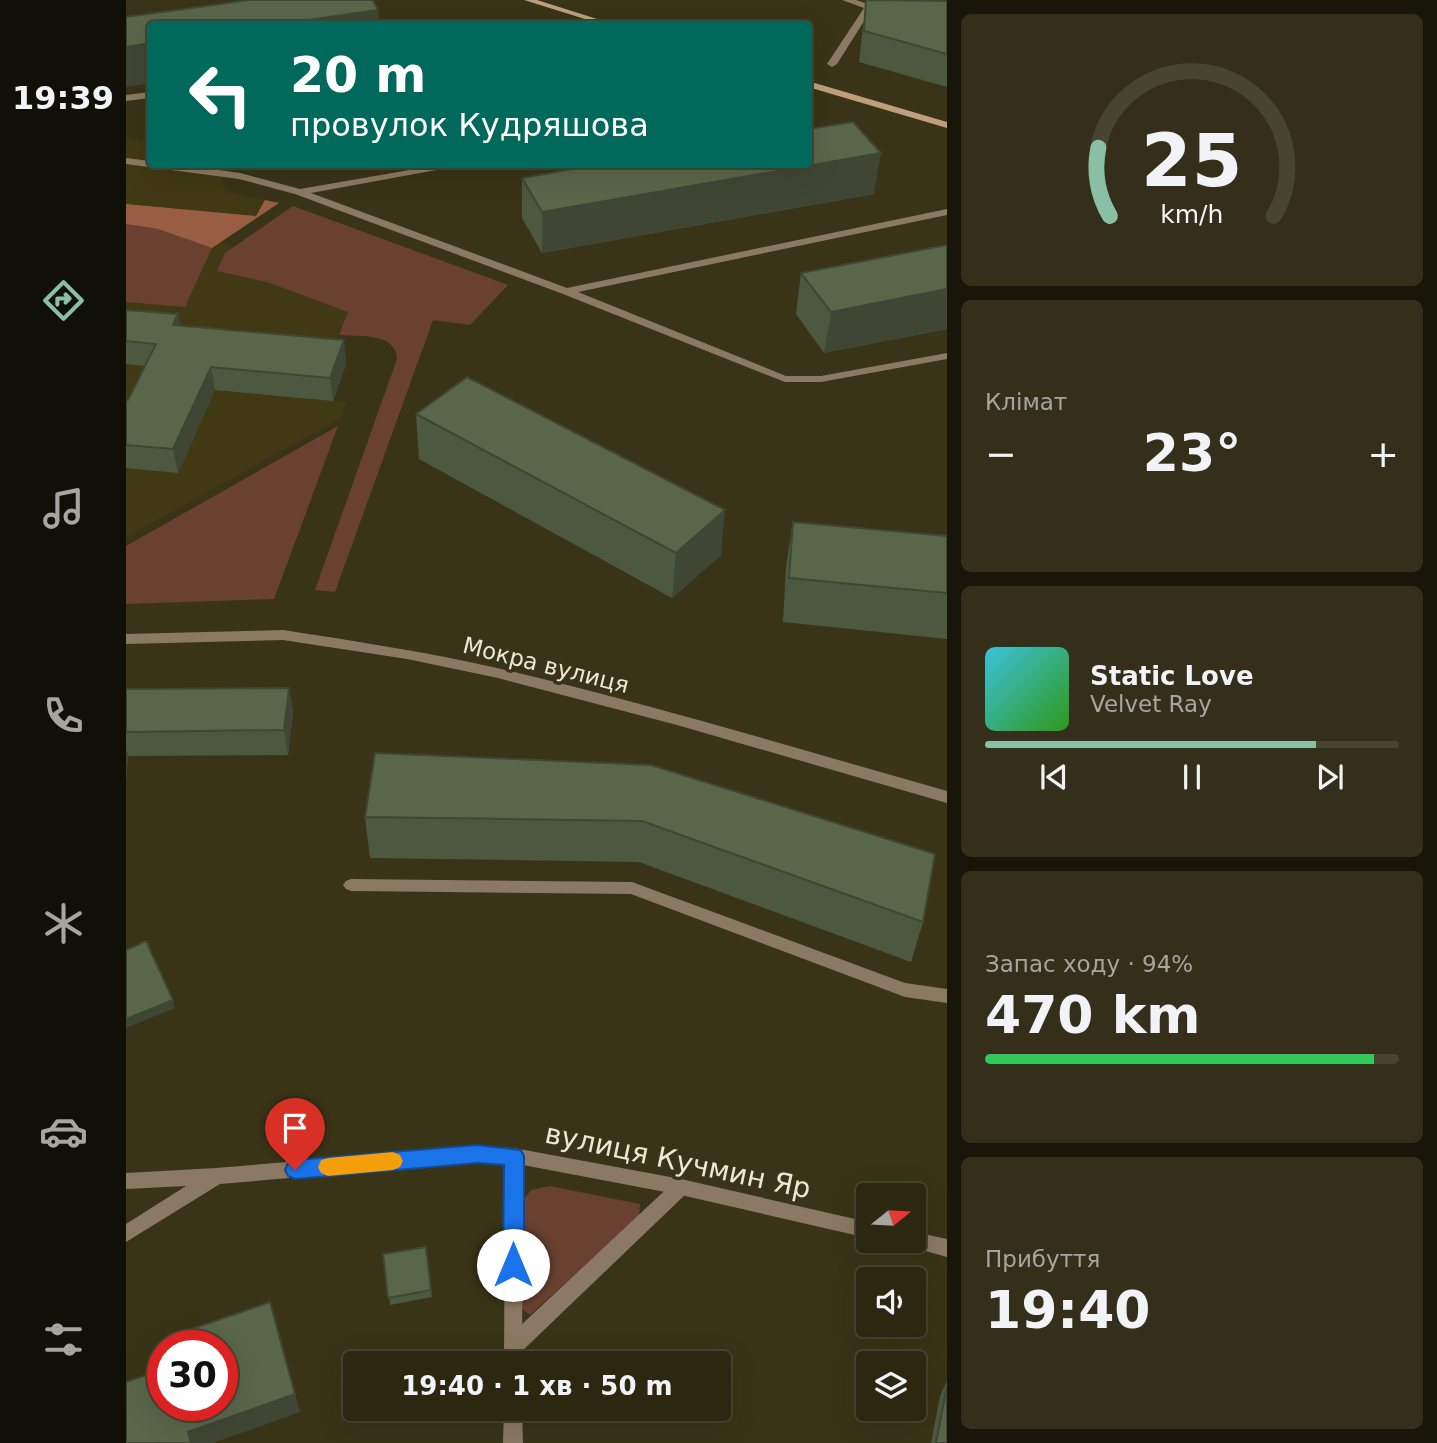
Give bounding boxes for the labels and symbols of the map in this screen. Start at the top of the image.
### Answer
street label: Мокра вулиця [460,632,632,698]
pin [265,1098,325,1170]
street label: вулиця Кучмин Яр [542,1117,814,1205]
north arrow [856,1183,926,1253]
position arrow [476,1228,550,1302]
speed limit sign: 30 [147,1330,238,1421]

